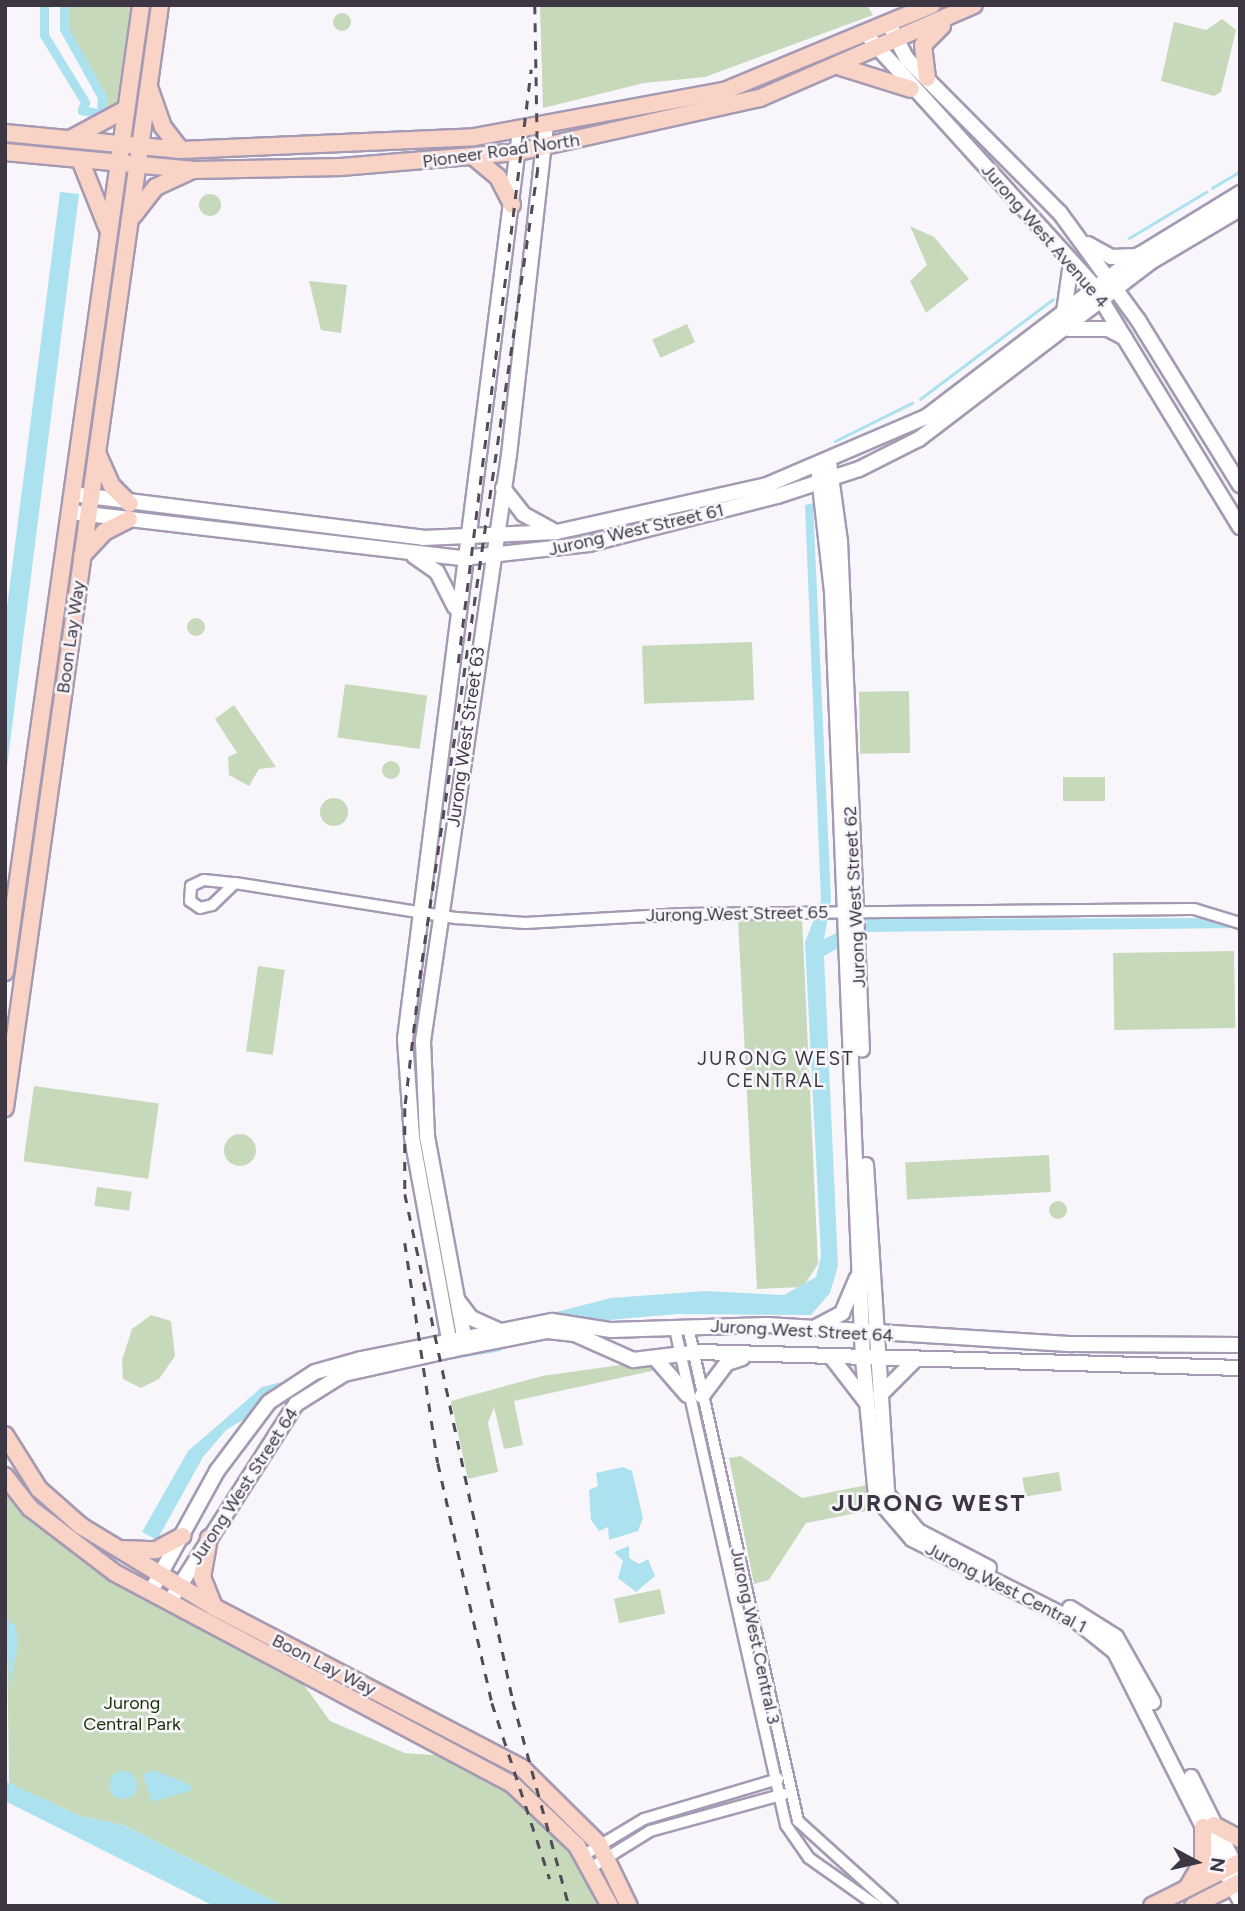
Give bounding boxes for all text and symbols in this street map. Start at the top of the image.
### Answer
street label: Pioneer Road North [421,129,581,173]
street label: Jurong West Avenue 4 [977,160,1113,312]
street label: Jurong West Street 61 [546,499,726,561]
street label: Boon Lay Way [52,579,90,695]
street label: Jurong West Street 63 [443,646,489,828]
street label: Jurong West Street 62 [839,806,871,988]
street label: Jurong West Street 65 [646,902,828,926]
district label: JURONG WEST CENTRAL [699,1048,853,1092]
street label: Jurong West Street 64 [710,1315,894,1347]
street label: Jurong West Street 64 [185,1403,303,1569]
district label: JURONG WEST [833,1489,1025,1517]
street label: Jurong West Central 1 [922,1538,1090,1638]
street label: Jurong West Central 3 [726,1546,784,1726]
street label: Boon Lay Way [268,1630,380,1700]
park label: Jurong Central Park [83,1693,181,1736]
north arrow [1161,1827,1231,1897]
text: N [1205,1856,1230,1874]

